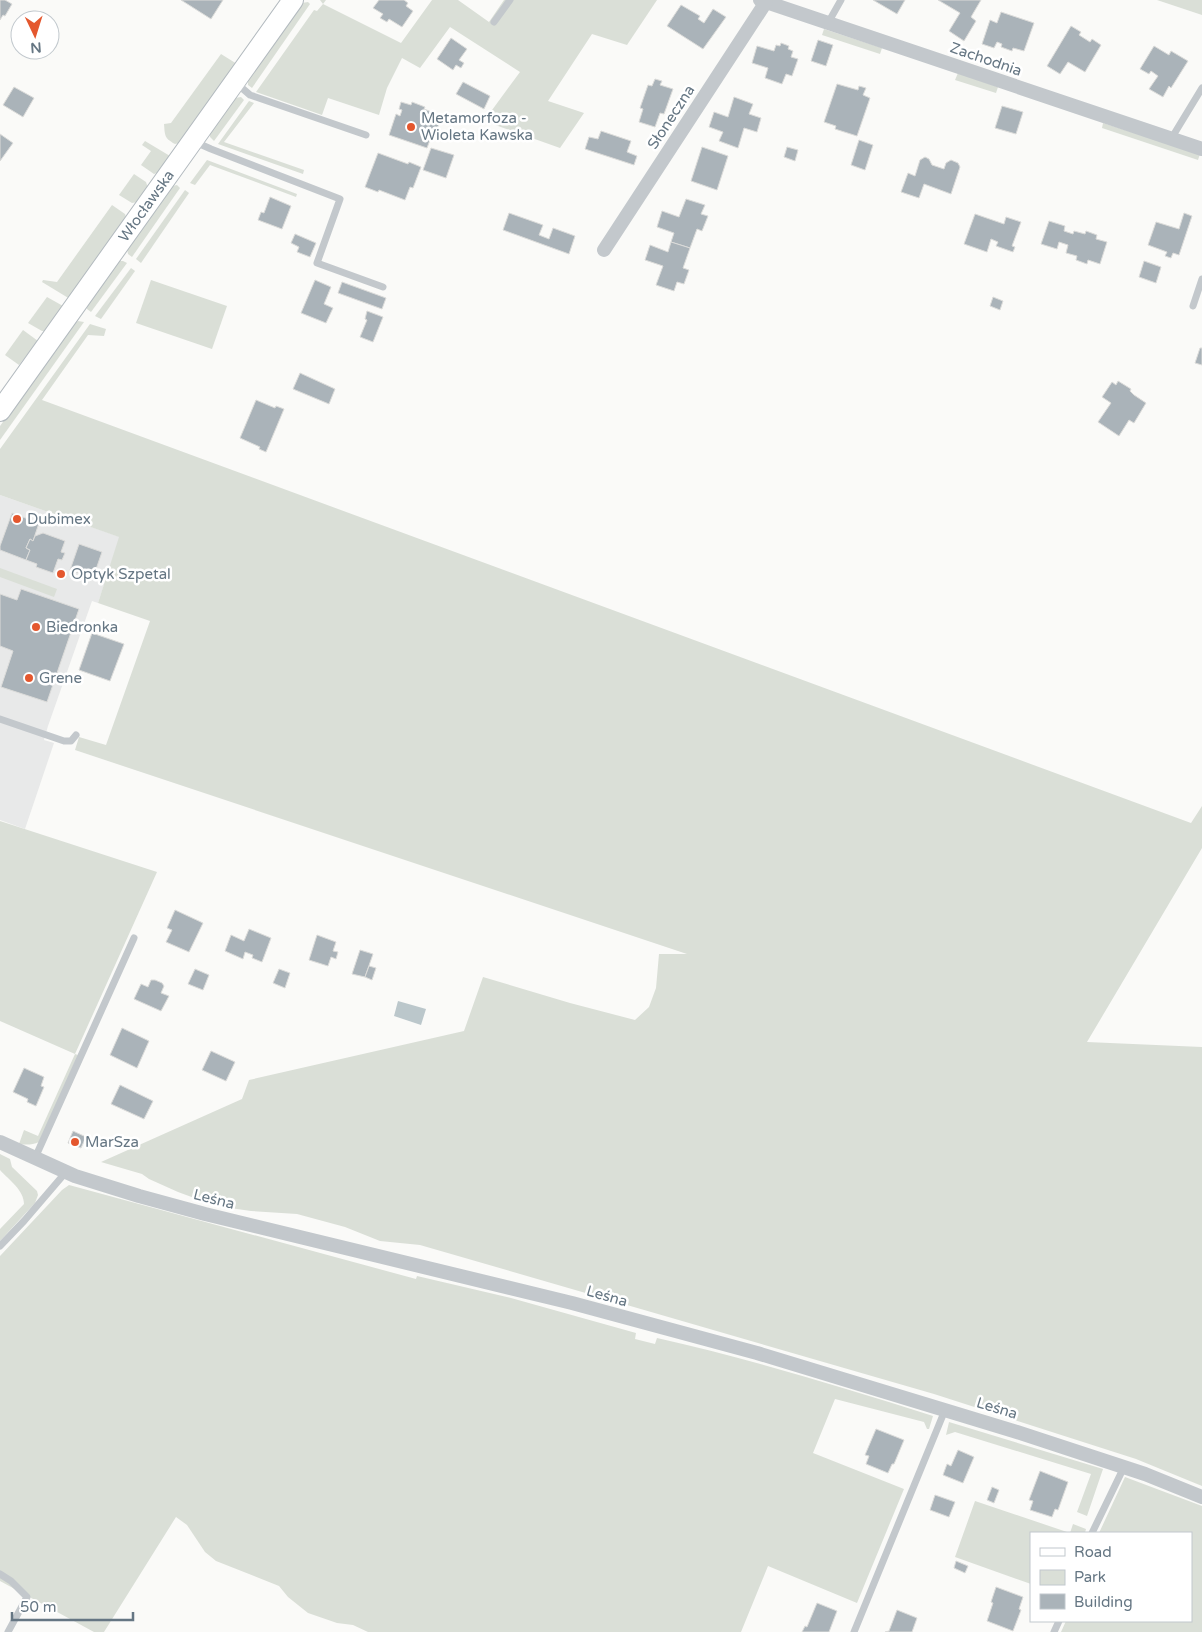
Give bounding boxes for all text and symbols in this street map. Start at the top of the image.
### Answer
north arrow [10,10,60,60]
street label: Zachodnia [948,38,1024,80]
text: N [30,39,42,56]
street label: Słoneczna [644,82,698,152]
place label: Metamorfoza - Wioleta Kawska [421,109,533,144]
marker: Metamorfoza - Wioleta Kawska [405,121,417,133]
street label: Włocławska [115,166,178,245]
place label: Dubimex [27,510,91,528]
marker: Dubimex [11,513,23,525]
place label: Optyk Szpetal [71,565,171,583]
marker: Optyk Szpetal [55,568,67,580]
place label: Biedronka [46,618,118,636]
marker: Biedronka [30,621,42,633]
place label: Grene [39,669,82,687]
marker: Grene [23,672,35,684]
place label: MarSza [85,1133,139,1151]
marker: MarSza [69,1136,81,1148]
street label: Leśna [191,1185,237,1213]
street label: Leśna [584,1282,630,1310]
street label: Leśna [974,1393,1020,1423]
legend [1030,1532,1192,1622]
text: Road [1074,1543,1112,1561]
text: Park [1074,1568,1106,1586]
scale bar [12,1590,134,1622]
text: Building [1074,1593,1133,1611]
text: 50 m [20,1598,57,1616]

